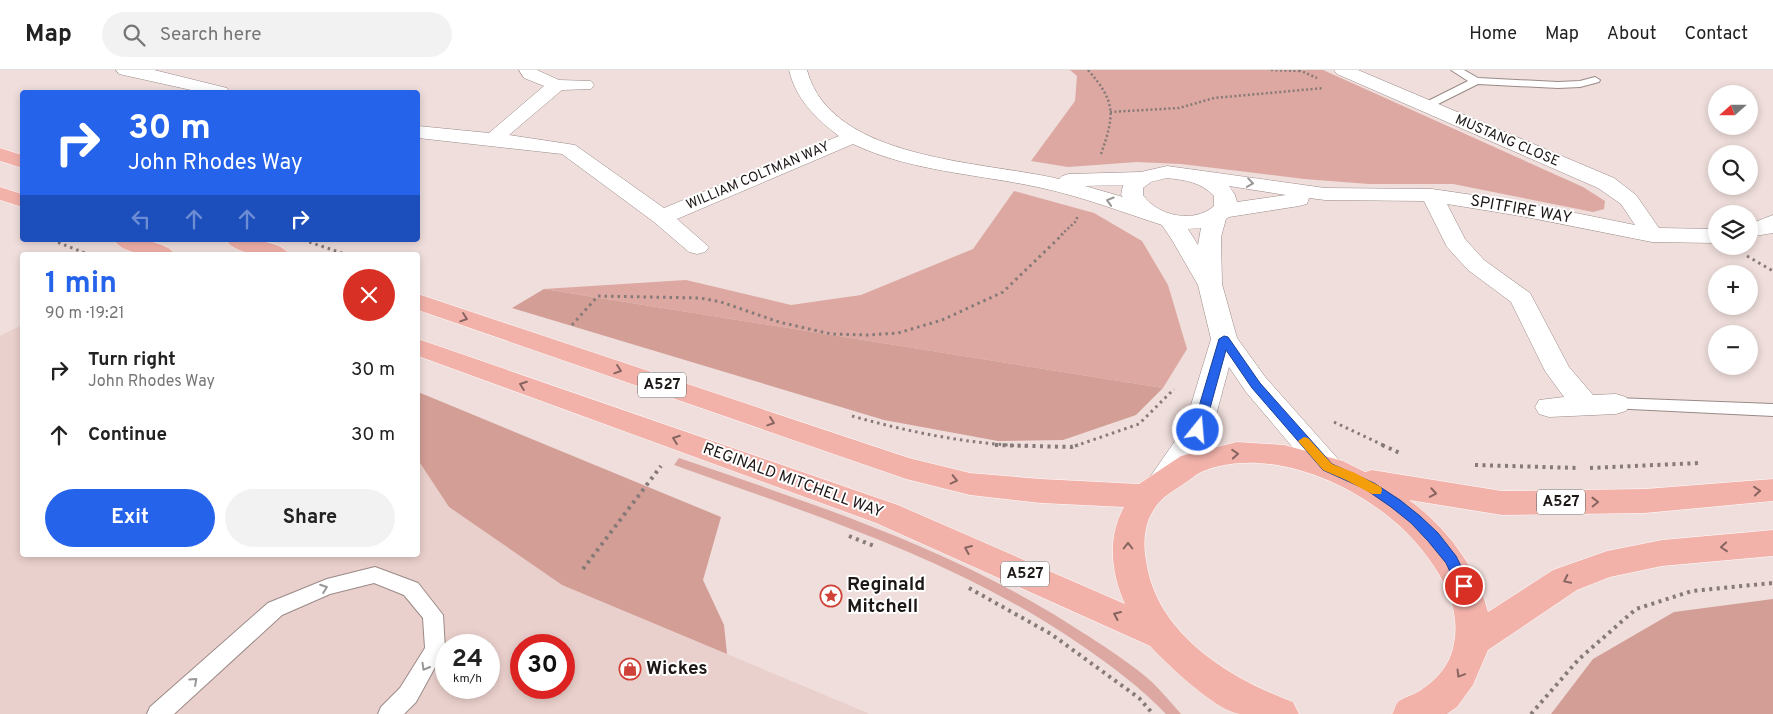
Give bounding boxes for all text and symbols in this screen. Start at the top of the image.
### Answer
search box [102,12,452,57]
text: Map [25,20,72,50]
icon: search [120,21,148,49]
text: Search here [160,23,261,47]
text: Home [1469,23,1517,46]
text: Map [1545,23,1579,46]
text: About [1607,23,1656,46]
text: Contact [1684,23,1748,46]
north arrow [1708,85,1758,135]
map controls [1708,85,1758,375]
text: 30 m [128,107,211,151]
icon: right [45,110,110,175]
street label: MUSTANG CLOSE [1452,111,1562,171]
street label: WILLIAM COLTMAN WAY [684,138,832,214]
button: search [1708,145,1758,195]
text: John Rhodes Way [128,150,303,177]
one-way arrow [1246,177,1254,188]
street label: SPITFIRE WAY [1469,191,1573,229]
one-way arrow [1107,196,1115,206]
icon: left [127,205,155,233]
icon: ahead [180,205,208,233]
icon: ahead [233,205,261,233]
icon: right [286,205,314,233]
button: layers [1708,205,1758,255]
button: + [1708,265,1758,315]
text: 1 min [45,266,117,303]
button: close [343,269,395,321]
text: 90 m · 19:21 [45,304,124,324]
one-way arrow [459,312,467,322]
button: − [1708,325,1758,375]
text: Turn right [88,348,176,372]
icon: right [45,356,73,384]
text: 30 m [351,358,395,382]
one-way arrow [613,364,621,374]
text: John Rhodes Way [88,372,215,392]
road number: A527 [638,372,686,398]
one-way arrow [519,381,528,391]
position arrow [1171,403,1223,455]
one-way arrow [767,417,775,427]
icon: ahead [45,421,73,449]
text: Continue [88,423,167,447]
text: 30 m [351,423,395,447]
one-way arrow [673,435,681,445]
street label: REGINALD MITCHELL WAY [700,439,886,523]
one-way arrow [1231,449,1239,460]
one-way arrow [949,474,958,485]
one-way arrow [1753,486,1761,497]
one-way arrow [1428,487,1437,497]
button: Exit [45,489,215,547]
button: Share [225,489,395,547]
road number: A527 [1537,490,1585,514]
one-way arrow [1591,496,1599,507]
one-way arrow [1720,541,1728,552]
one-way arrow [1123,542,1133,550]
one-way arrow [964,545,973,556]
road number: A527 [1001,562,1049,586]
pin [1443,565,1485,607]
icon: arrive [1450,572,1478,600]
place label: Reginald Mitchell [847,573,925,619]
one-way arrow [1563,574,1572,584]
one-way arrow [320,584,328,594]
place icon: Reginald Mitchell [819,584,843,608]
one-way arrow [1113,610,1122,621]
speed limit sign: 30 [510,634,575,699]
text: 24 [452,644,483,676]
shop icon: Wickes [618,657,642,681]
place label: Wickes [646,657,708,681]
one-way arrow [421,661,431,670]
one-way arrow [1456,669,1466,678]
text: km/h [453,671,482,687]
one-way arrow [188,678,197,687]

